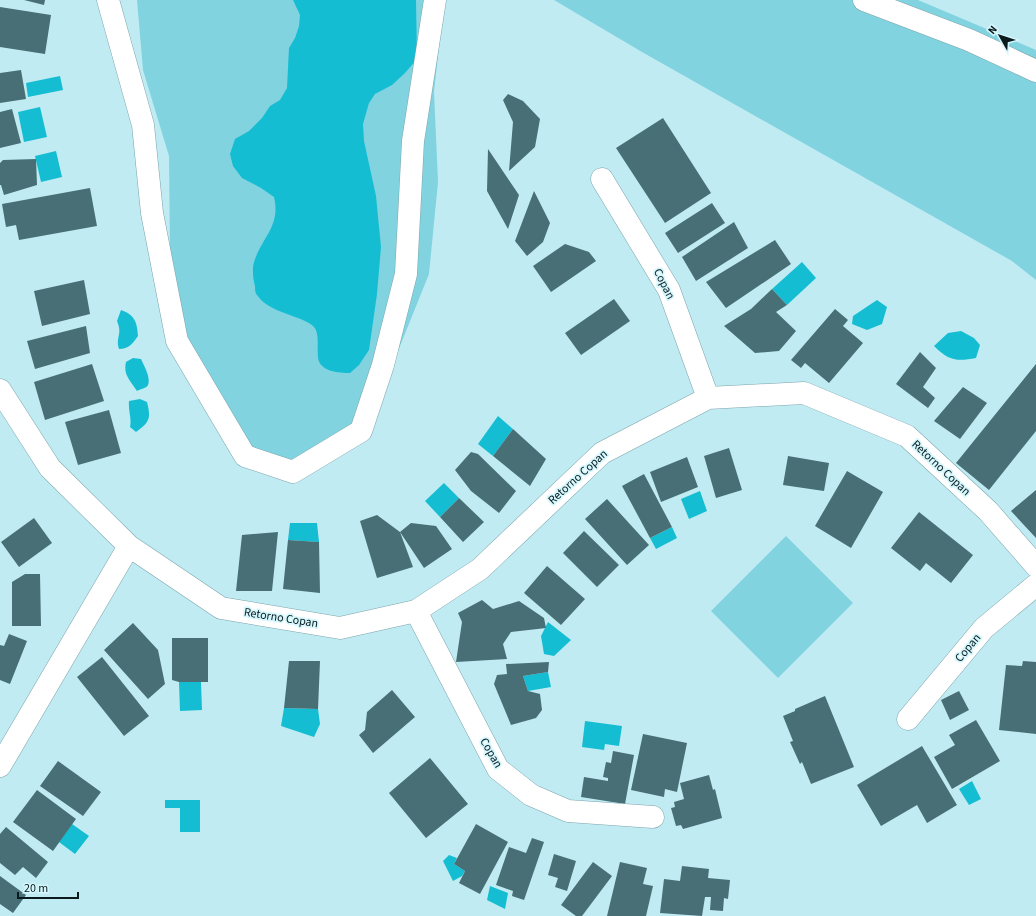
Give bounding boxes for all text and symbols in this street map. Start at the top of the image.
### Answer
north arrow [980,16,1020,56]
text: N [984,22,1001,38]
street label: Copan [649,266,679,302]
street label: Retorno Copan [908,436,974,500]
street label: Retorno Copan [544,446,612,508]
street label: Retorno Copan [243,604,319,632]
street label: Copan [951,630,985,666]
street label: Copan [476,735,506,771]
scale bar [18,874,78,900]
text: 20 m [24,880,48,897]

